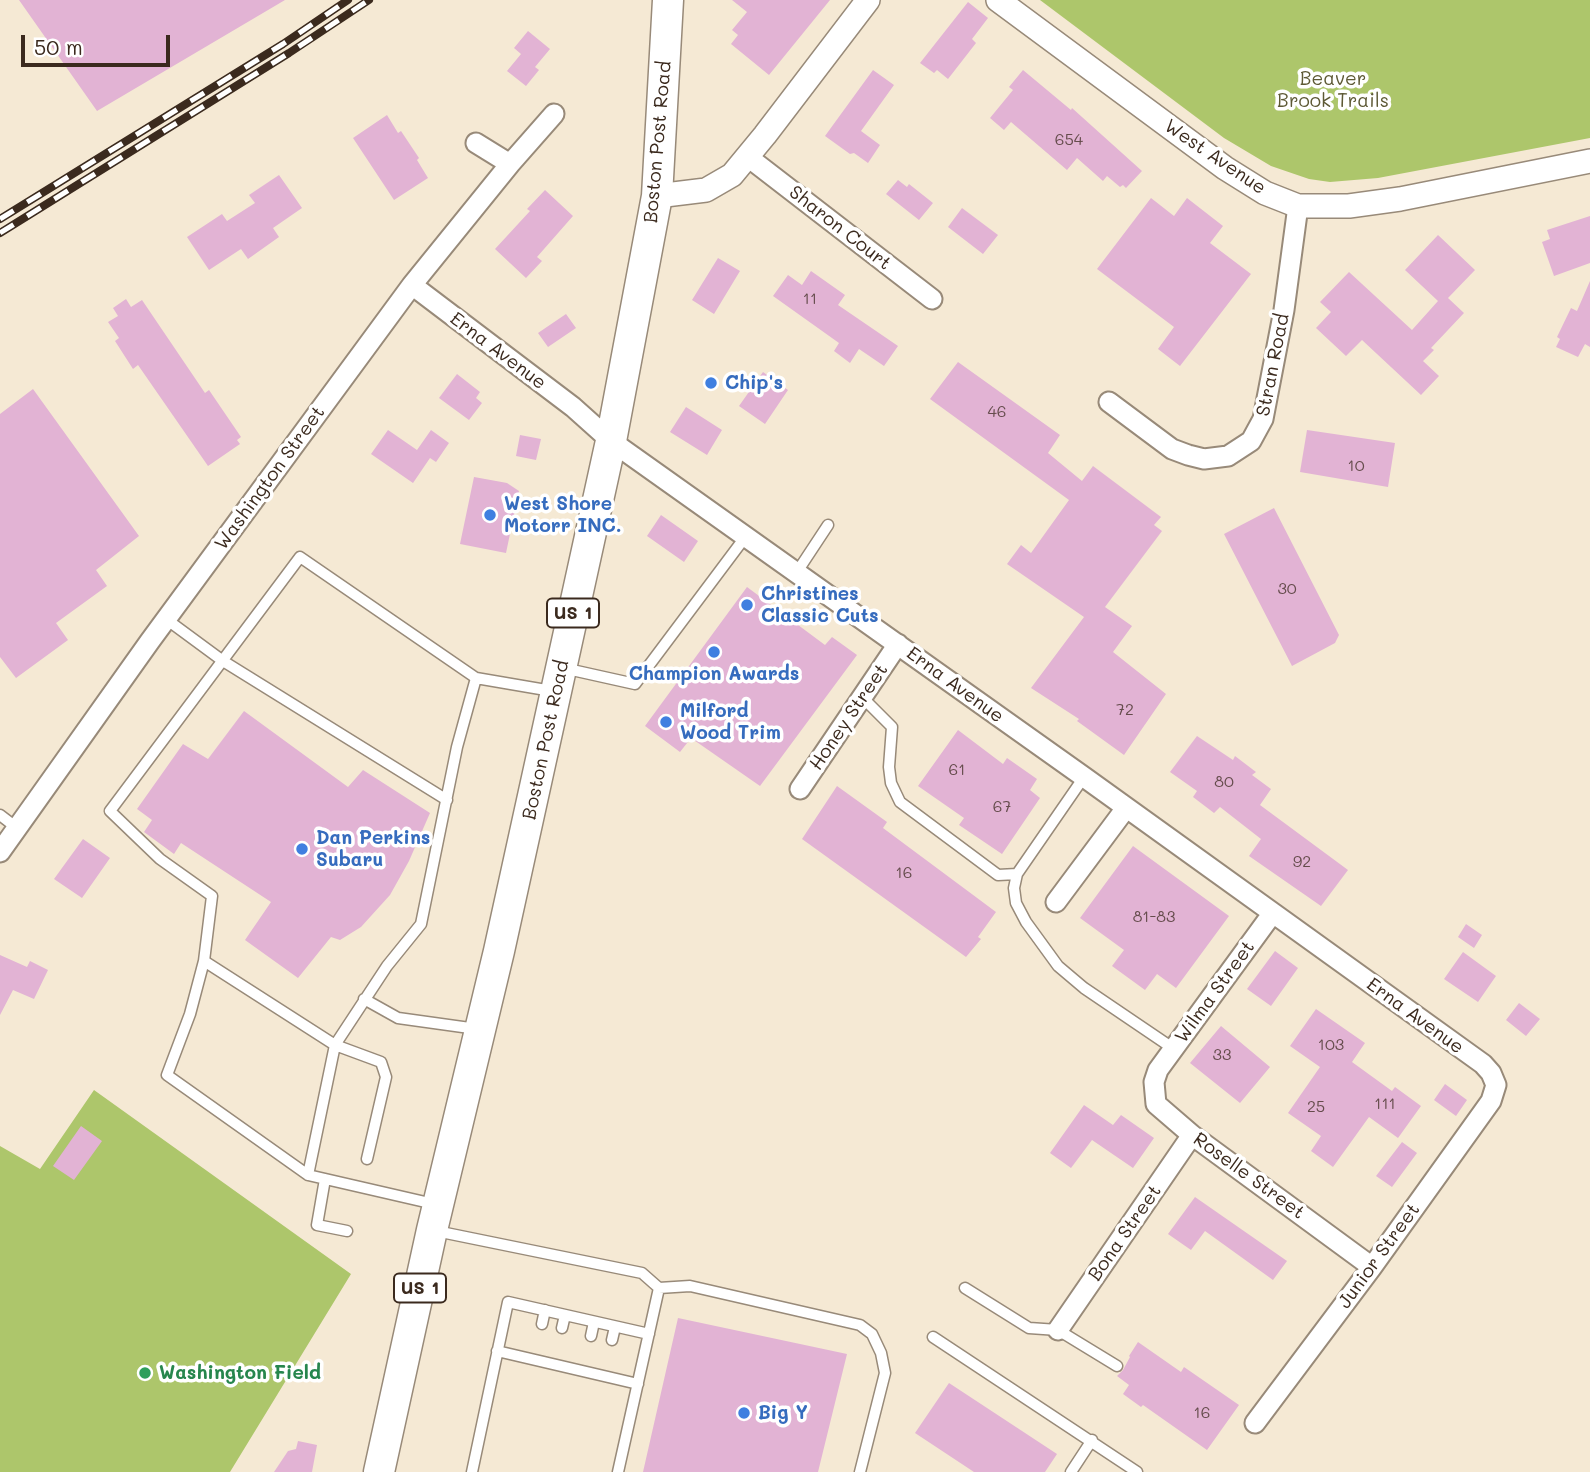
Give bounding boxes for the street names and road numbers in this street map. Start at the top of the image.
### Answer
street label: Boston Post Road [640,60,676,224]
street label: West Avenue [1160,115,1270,199]
street label: Sharon Court [784,181,896,275]
street label: Erna Avenue [445,307,551,395]
street label: Stran Road [1252,312,1294,418]
street label: Washington Street [210,402,330,554]
road number: US 1 [547,598,599,628]
street label: Erna Avenue [902,642,1008,728]
street label: Boston Post Road [518,658,574,822]
street label: Honey Street [805,659,893,775]
street label: Wilma Street [1170,936,1260,1048]
street label: Erna Avenue [1362,973,1468,1059]
street label: Roselle Street [1189,1128,1309,1224]
street label: Bona Street [1084,1181,1166,1285]
street label: Junior Street [1333,1199,1425,1313]
road number: US 1 [394,1274,446,1302]

